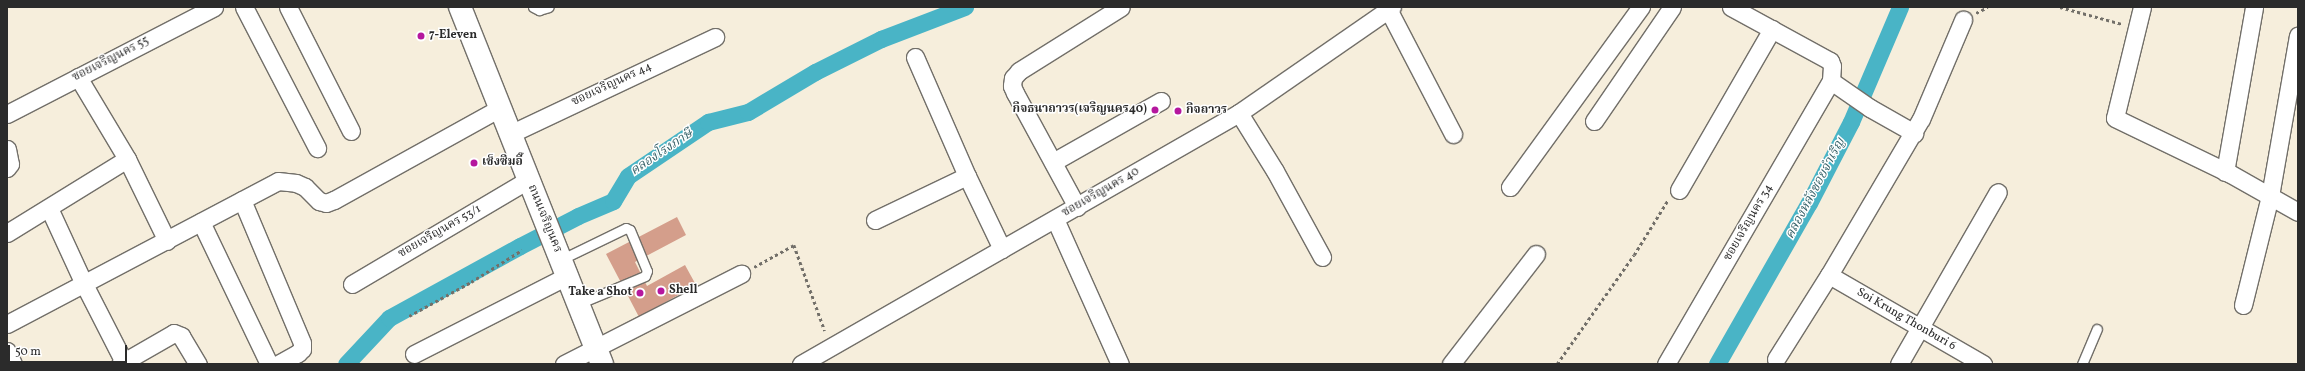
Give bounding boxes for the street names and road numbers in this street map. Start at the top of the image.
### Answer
street label: ซอยเจริญนคร 55 [70,34,152,86]
street label: ซอยเจริญนคร 44 [570,60,654,110]
street label: ซอยเจริญนคร 40 [1060,165,1142,221]
street label: ซอยเจริญนคร 34 [1721,182,1777,264]
street label: ถนนเจริญนคร [524,183,564,255]
street label: ซอยเจริญนคร 53/1 [396,202,484,262]
street label: Soi Krung Thonburi 6 [1854,286,1958,354]

